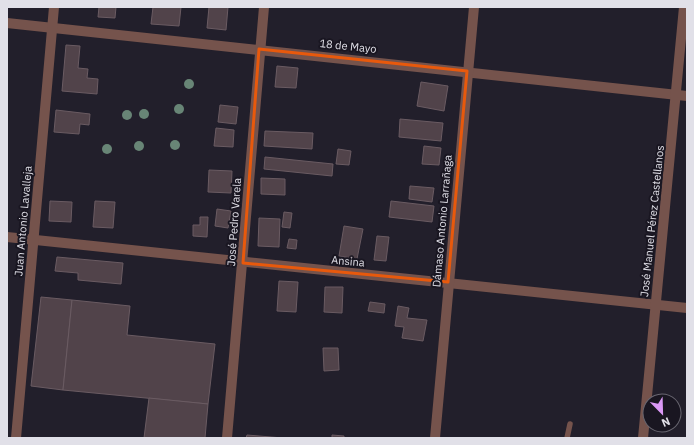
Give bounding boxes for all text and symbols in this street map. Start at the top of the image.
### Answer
street label: 18 de Mayo [319,36,377,56]
street label: José Manuel Pérez Castellanos [637,145,667,297]
street label: Dámaso Antonio Larrañaga [429,154,455,288]
street label: Juan Antonio Lavalleja [11,165,35,277]
street label: José Pedro Varela [224,177,244,267]
street label: Ansina [331,253,365,269]
north arrow [642,393,682,433]
text: N [659,414,672,430]

